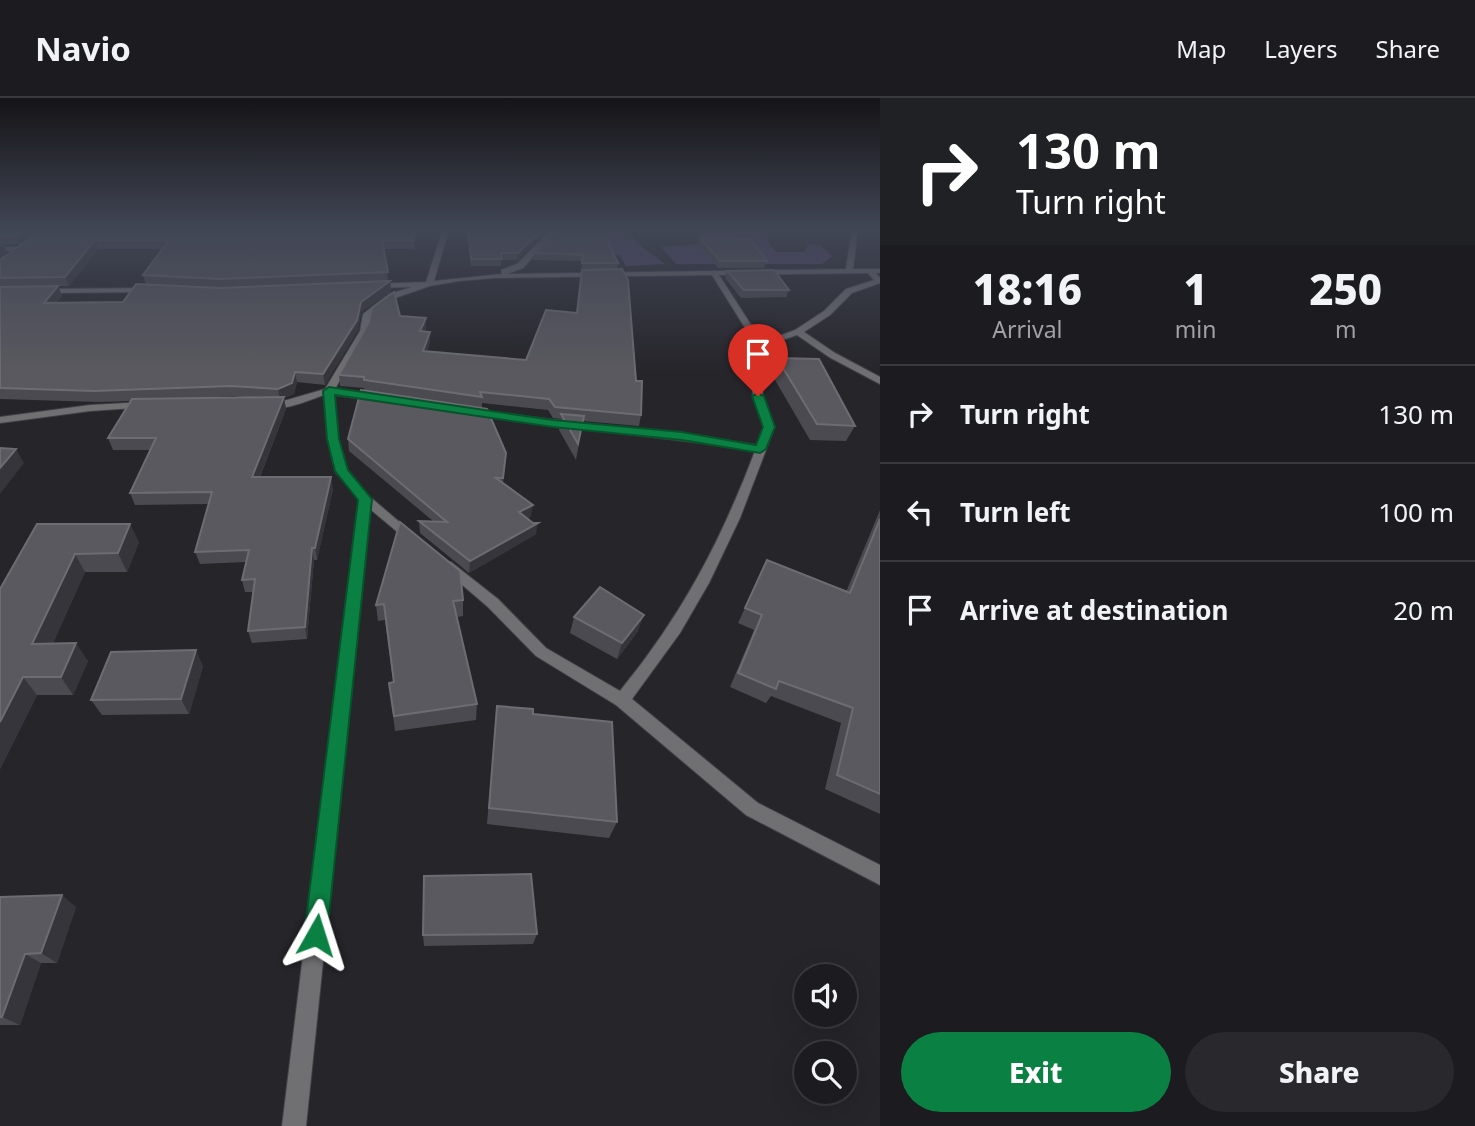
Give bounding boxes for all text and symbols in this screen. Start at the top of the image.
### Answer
text: Navio [35,26,131,71]
text: Map [1176,32,1226,65]
text: Layers [1264,32,1338,65]
text: Share [1376,32,1440,65]
text: 130 m [1016,117,1161,183]
icon: right [901,126,992,217]
text: Turn right [1016,180,1166,223]
text: 18:16 [973,260,1082,317]
text: 1 [1183,260,1208,317]
text: 250 [1309,260,1382,317]
text: Arrival [992,313,1062,345]
text: min [1175,313,1216,345]
text: m [1335,313,1356,345]
pin [728,324,788,396]
icon: arrive [739,335,777,373]
icon: right [901,395,939,433]
text: Turn right [960,396,1090,432]
text: 130 m [1378,396,1454,432]
icon: left [901,493,939,531]
text: Turn left [960,494,1071,530]
text: 100 m [1378,494,1454,530]
icon: arrive [901,591,939,629]
text: Arrive at destination [960,592,1229,628]
text: 20 m [1393,592,1454,628]
position arrow [279,898,353,972]
map controls [794,964,857,1104]
button: sound [794,964,857,1027]
button: Exit [901,1032,1171,1112]
button: Share [1185,1032,1454,1112]
button: search [794,1041,857,1104]

